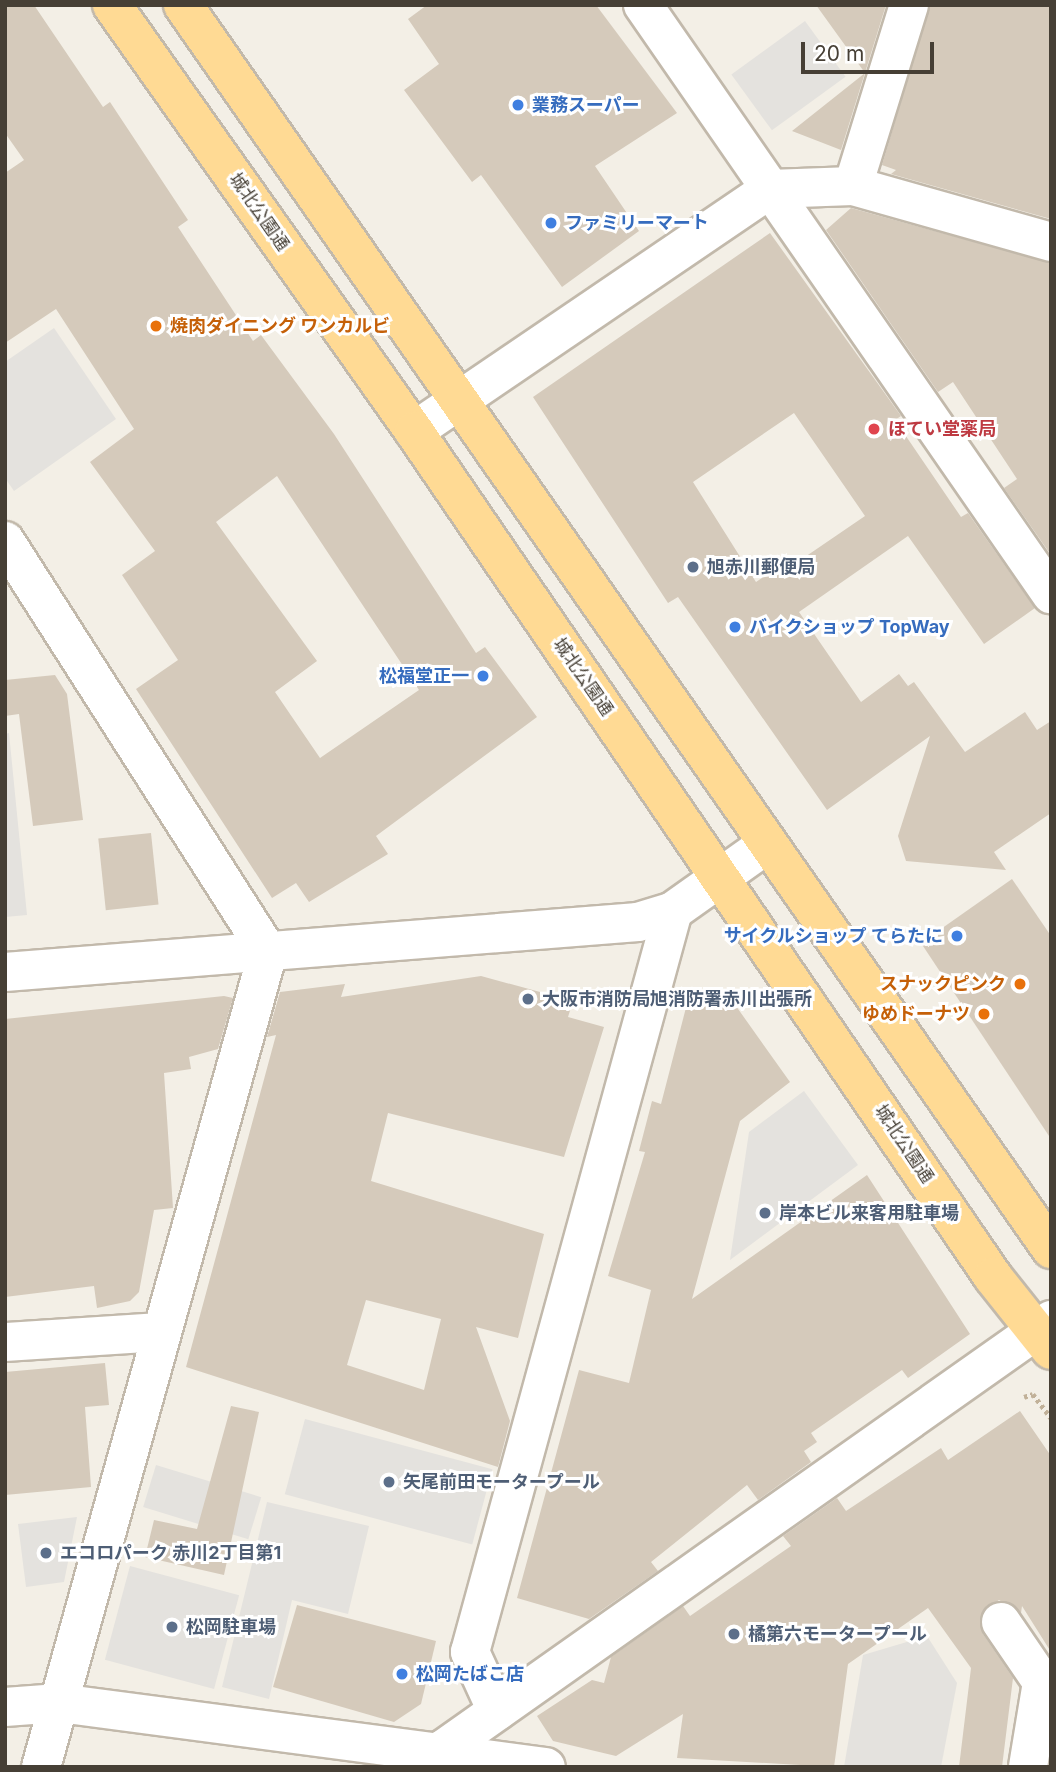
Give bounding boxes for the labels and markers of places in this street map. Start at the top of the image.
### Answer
place label: 業務スーパー [532,94,640,116]
marker: 業務スーパー [510,97,526,113]
place label: ファミリーマート [565,212,709,234]
marker: ファミリーマート [543,215,559,231]
place label: 焼肉ダイニング ワンカルビ [170,315,390,337]
marker: 焼肉ダイニング ワンカルビ [148,318,164,334]
place label: ほてい堂薬局 [888,418,996,440]
marker: ほてい堂薬局 [866,421,882,437]
place label: 旭赤川郵便局 [707,556,815,578]
marker: 旭赤川郵便局 [685,559,701,575]
place label: バイクショップ TopWay [749,616,950,638]
marker: バイクショップ TopWay [727,619,743,635]
place label: 松福堂正一 [379,665,469,687]
marker: 松福堂正一 [475,668,491,684]
place label: サイクルショップ てらたに [723,925,943,947]
marker: サイクルショップ てらたに [949,928,965,944]
place label: スナックピンク [880,973,1006,995]
marker: スナックピンク [1012,976,1028,992]
place label: 大阪市消防局旭消防署赤川出張所 [542,988,812,1010]
marker: 大阪市消防局旭消防署赤川出張所 [520,991,536,1007]
place label: ゆめドーナツ [862,1003,970,1025]
marker: ゆめドーナツ [976,1006,992,1022]
place label: 岸本ビル来客用駐車場 [779,1202,959,1224]
marker: 岸本ビル来客用駐車場 [757,1205,773,1221]
place label: 矢尾前田モータープール [403,1471,601,1493]
marker: 矢尾前田モータープール [381,1474,397,1490]
place label: エコロパーク 赤川2丁目第1 [60,1542,281,1564]
marker: エコロパーク 赤川2丁目第1 [38,1545,54,1561]
place label: 松岡駐車場 [186,1616,276,1638]
marker: 松岡駐車場 [164,1619,180,1635]
place label: 橘第六モータープール [748,1623,928,1645]
marker: 橘第六モータープール [726,1626,742,1642]
place label: 松岡たばこ店 [416,1663,524,1685]
marker: 松岡たばこ店 [394,1666,410,1682]

